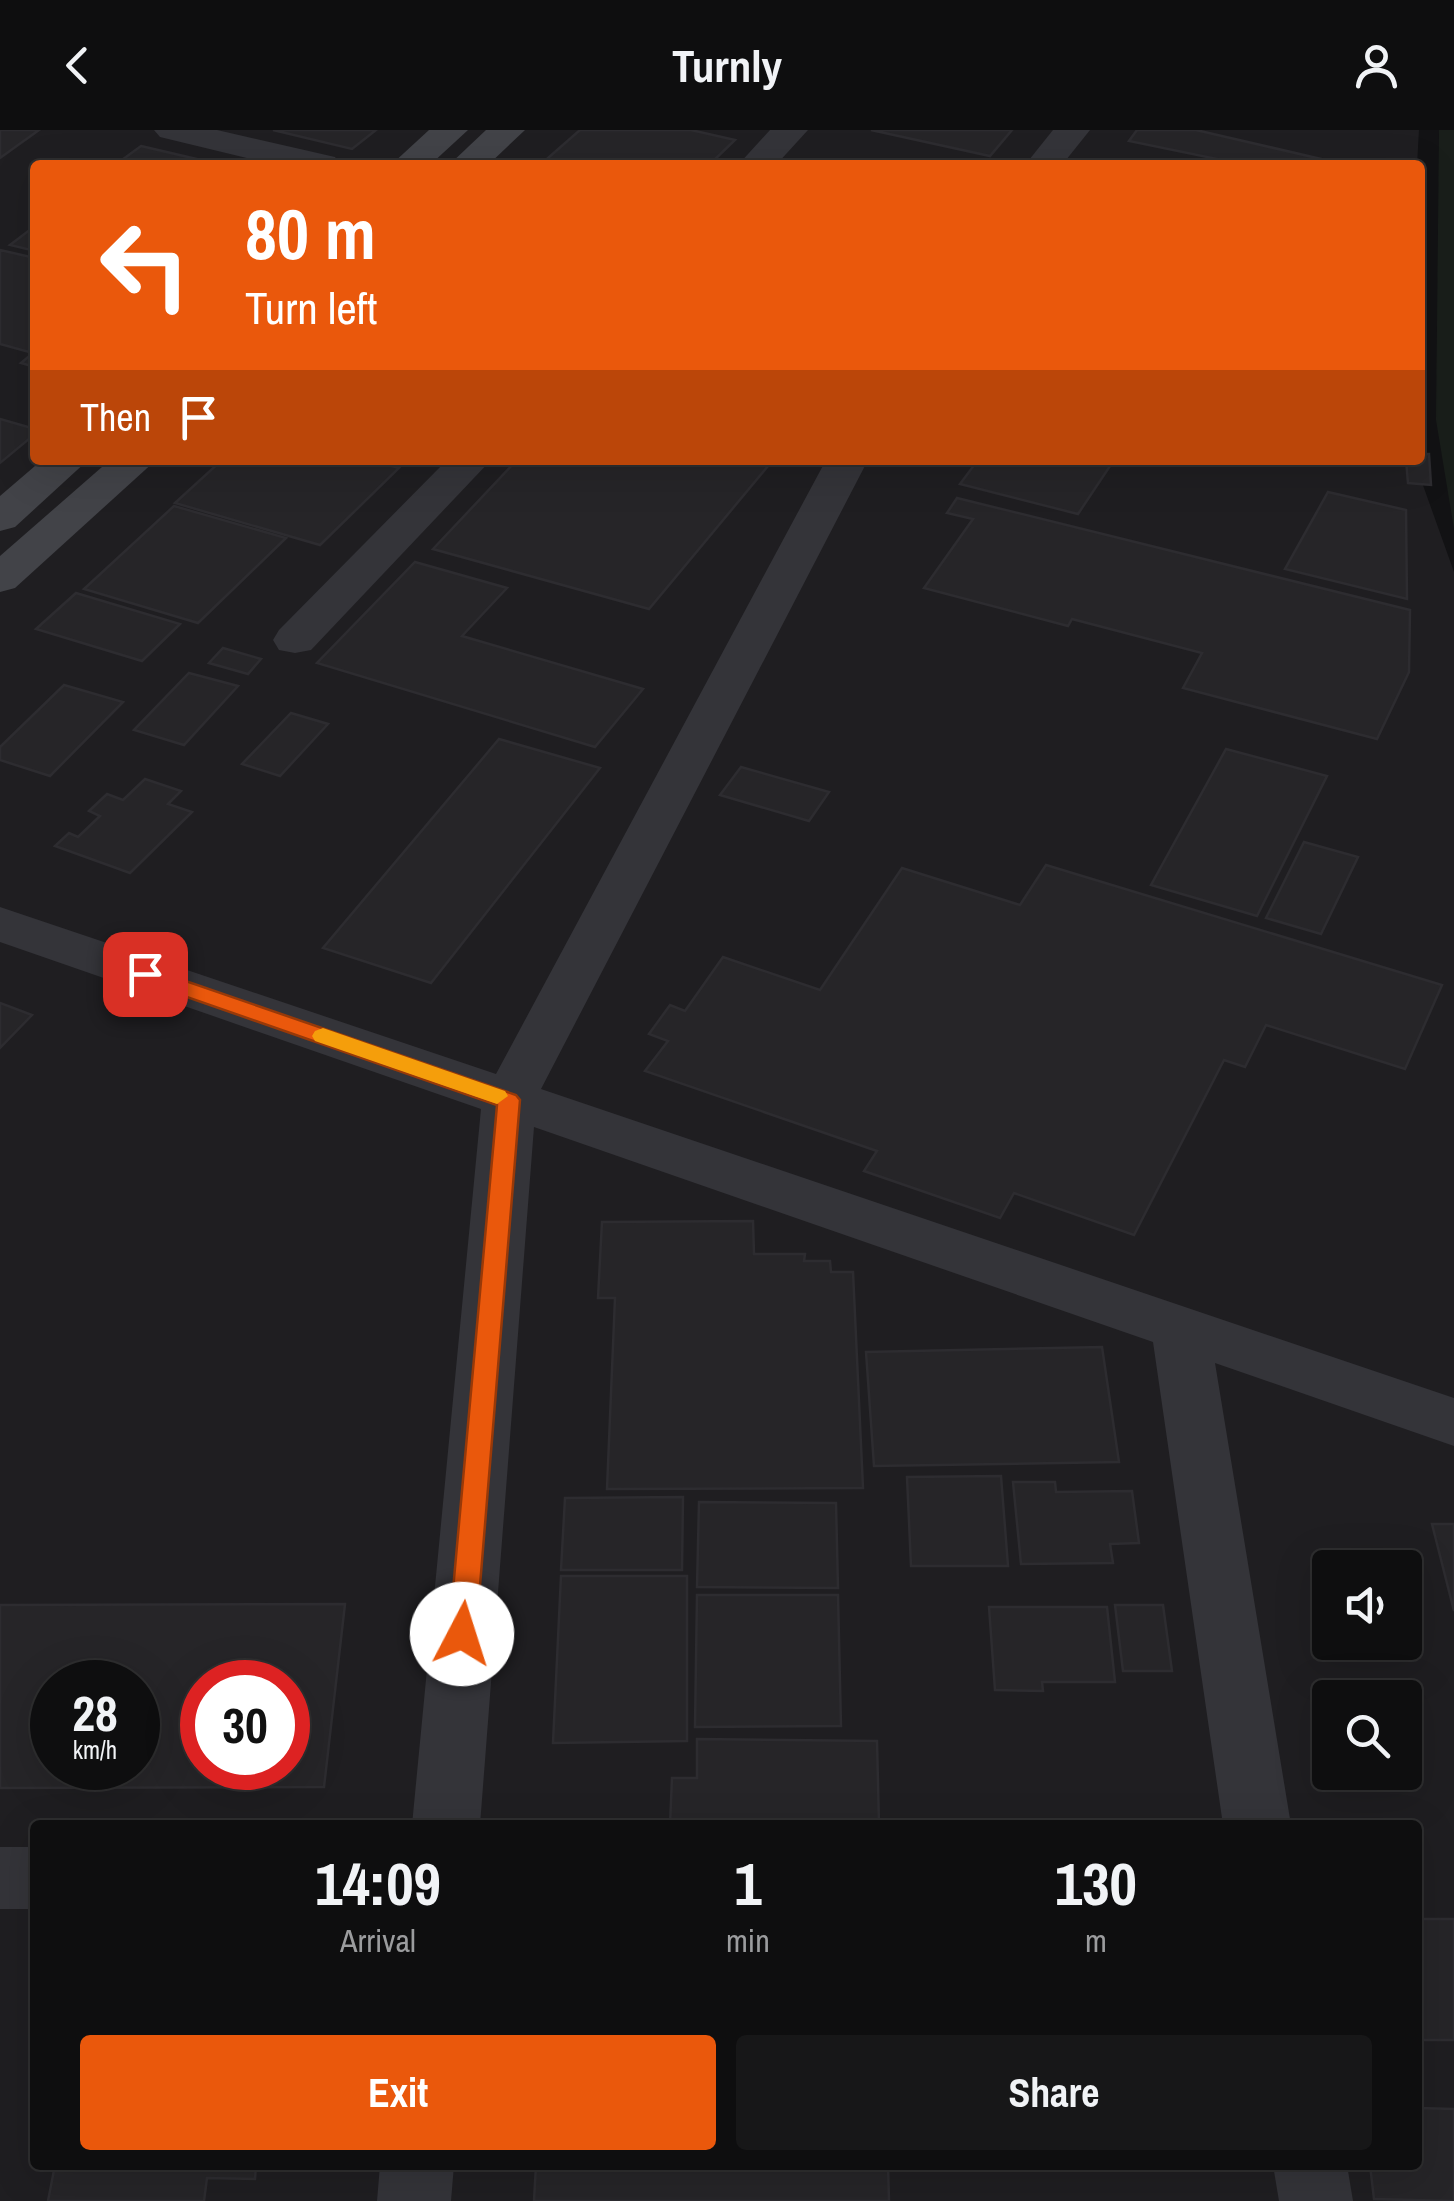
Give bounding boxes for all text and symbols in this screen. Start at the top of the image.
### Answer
text: Turnly [672,35,782,96]
icon: back [50,38,105,93]
icon: person [1349,38,1404,93]
text: 80 m [245,187,376,281]
icon: left [80,200,210,330]
text: Turn left [245,277,377,338]
icon: arrive [171,390,226,445]
text: Then [80,392,151,443]
pin [103,932,188,1017]
icon: arrive [118,947,173,1002]
map controls [1312,1550,1422,1790]
button: sound [1312,1550,1422,1660]
position arrow [410,1582,514,1686]
speed limit sign: 30 [180,1660,310,1790]
text: 28 [72,1679,118,1747]
button: search [1312,1680,1422,1790]
text: km/h [73,1733,117,1767]
text: 14:09 [315,1843,441,1924]
text: 1 [734,1843,762,1924]
text: 130 [1055,1843,1137,1924]
text: Arrival [340,1919,416,1962]
text: min [726,1919,770,1962]
text: m [1085,1919,1107,1962]
button: Exit [80,2035,716,2150]
button: Share [736,2035,1372,2150]

